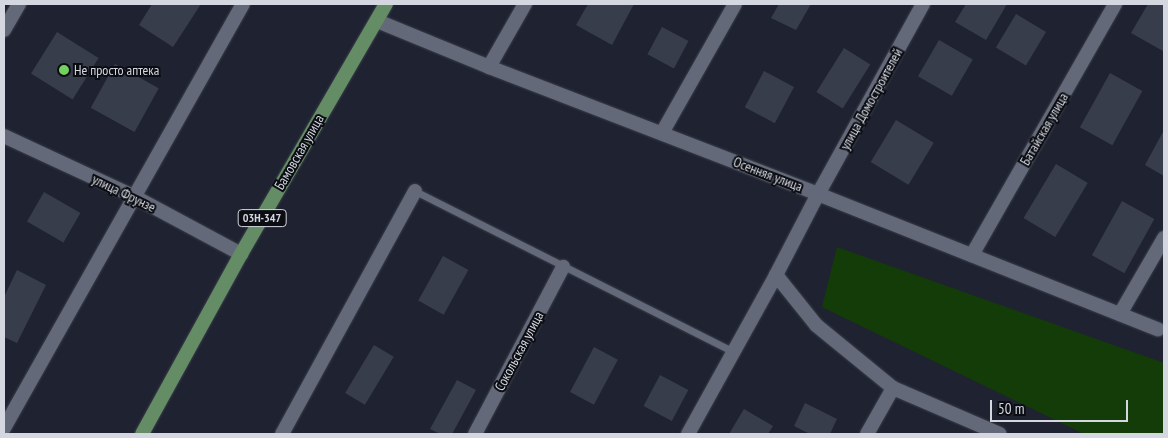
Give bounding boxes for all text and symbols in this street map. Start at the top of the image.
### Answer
street label: улица Домостроителей [836,45,906,153]
place label: Не просто аптека [74,62,159,78]
marker: Не просто аптека [58,64,70,76]
street label: Батайская улица [1016,90,1072,168]
street label: Бамовская улица [271,111,327,193]
street label: Осенняя улица [731,153,805,195]
street label: улица Фрунзе [90,170,158,216]
road number: 03Н-347 [237,208,287,228]
street label: Сокольская улица [491,308,547,394]
scale bar [993,390,1130,422]
text: 50 m [998,399,1024,418]

